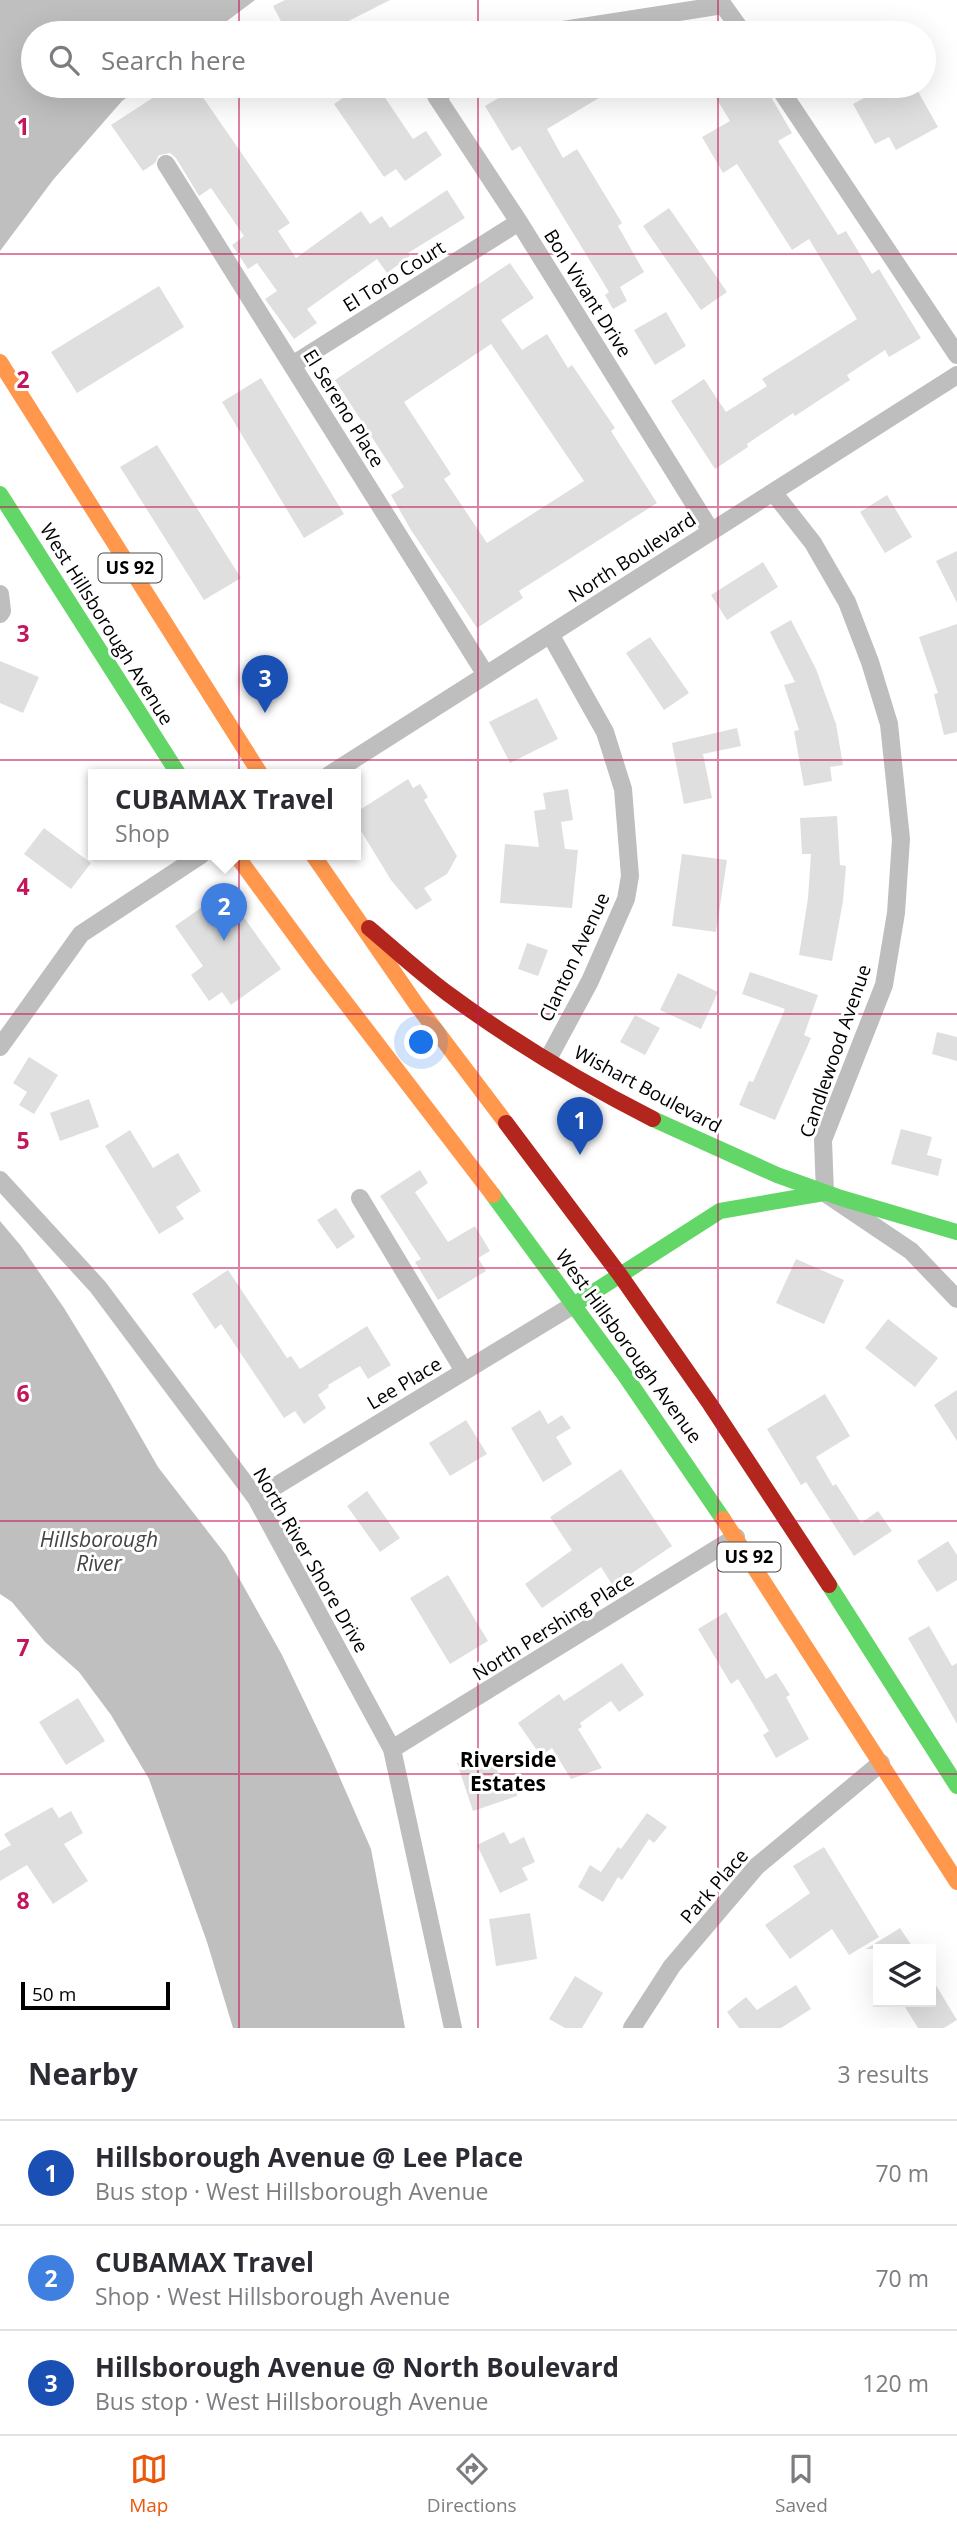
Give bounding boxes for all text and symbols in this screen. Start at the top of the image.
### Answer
search box [21,21,936,98]
icon: search [45,41,83,79]
text: Search here [101,42,246,78]
text: 1 [16,110,30,142]
street label: Bon Vivant Drive [538,224,638,362]
street label: El Toro Court [338,234,450,318]
street label: El Sereno Place [297,344,391,472]
text: 2 [16,363,30,395]
street label: North Boulevard [563,506,701,608]
street label: West Hillsborough Avenue [34,518,180,730]
road number: US 92 [99,554,162,582]
text: 3 [16,617,30,649]
pin: 3 [242,655,288,713]
popup [88,769,361,860]
text: CUBAMAX Travel [115,781,334,817]
text: Shop [115,817,170,849]
text: 4 [16,870,30,902]
pin: 2 [201,883,247,941]
street label: Clanton Avenue [533,888,615,1026]
street label: Candlewood Avenue [793,961,877,1141]
your location [404,1025,438,1059]
street label: Wishart Boulevard [570,1039,726,1139]
pin: 1 [557,1097,603,1155]
text: 5 [16,1124,30,1156]
street label: West Hillsborough Avenue [550,1244,708,1448]
street label: Lee Place [362,1351,446,1415]
text: 6 [16,1377,30,1409]
street label: North River Shore Drive [247,1463,375,1657]
water label: Hillsborough River [40,1525,158,1577]
road number: US 92 [718,1542,780,1572]
street label: North Pershing Place [467,1566,639,1686]
text: 7 [16,1631,30,1663]
district label: Riverside Estates [460,1745,556,1797]
street label: Park Place [674,1843,754,1929]
text: 8 [16,1884,30,1916]
map controls [873,1944,936,2007]
button: layers [873,1944,936,2007]
scale bar [21,1979,170,2011]
text: 50 m [32,1981,76,2007]
text: Nearby [28,2053,138,2094]
text: 3 results [838,2058,929,2090]
text: Hillsborough Avenue @ Lee Place [95,2139,523,2175]
text: 1 [44,2157,58,2189]
text: 70 m [875,2157,929,2189]
text: Bus stop · West Hillsborough Avenue [95,2175,488,2207]
text: CUBAMAX Travel [95,2244,314,2280]
text: 2 [44,2262,58,2294]
text: 70 m [875,2262,929,2294]
text: Shop · West Hillsborough Avenue [95,2280,450,2312]
text: Hillsborough Avenue @ North Boulevard [95,2349,619,2385]
text: 3 [44,2367,58,2399]
text: 120 m [862,2367,929,2399]
text: Bus stop · West Hillsborough Avenue [95,2385,488,2417]
tab: Map [129,2450,168,2518]
tab: Directions [427,2450,517,2518]
tab: Saved [775,2450,828,2518]

